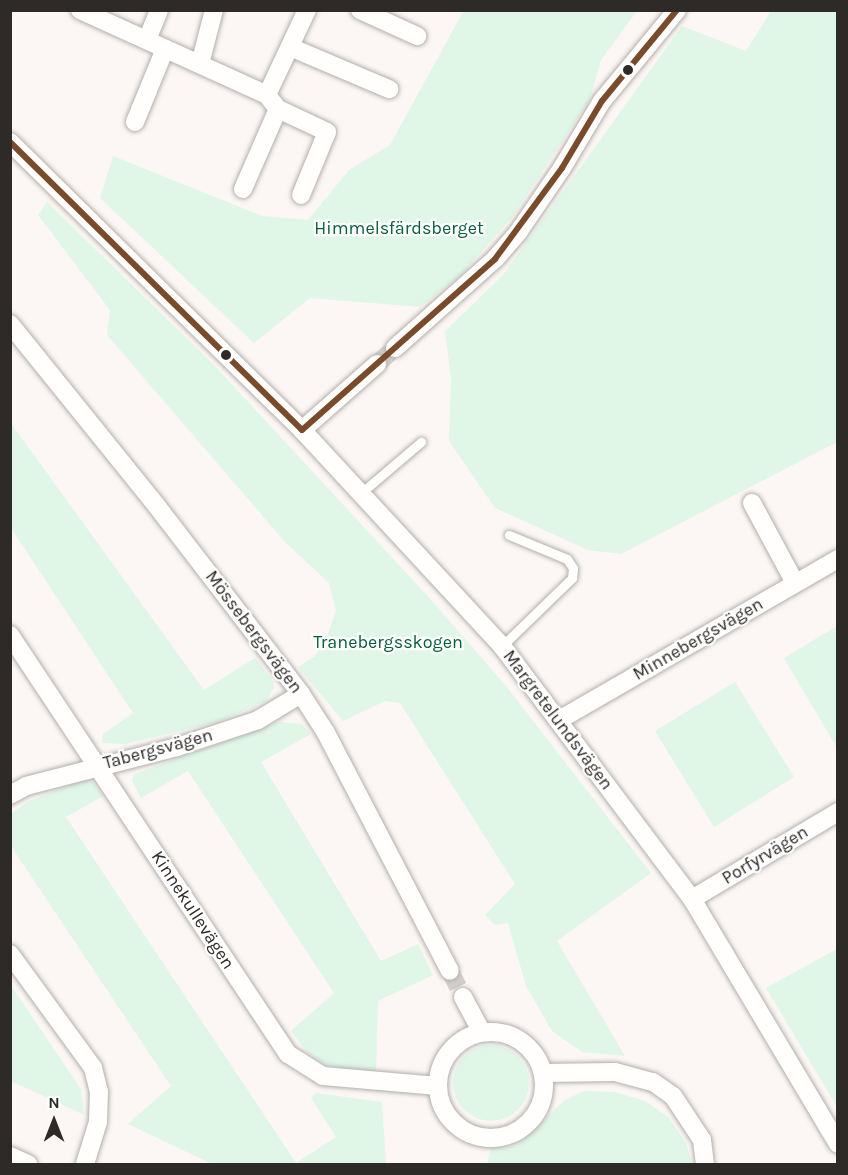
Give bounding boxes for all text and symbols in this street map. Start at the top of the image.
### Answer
unlabelled marker [622,64,634,76]
park label: Himmelsfärdsberget [314,217,484,239]
unlabelled marker [220,349,232,361]
street label: Mössebergsvägen [201,566,307,698]
street label: Minnebergsvägen [629,593,767,685]
park label: Tranebergsskogen [313,631,463,653]
street label: Margretelundsvägen [498,646,618,794]
street label: Tabergsvägen [101,724,215,774]
street label: Porfyrvägen [718,821,812,889]
street label: Kinnekullevägen [147,847,239,973]
north arrow [24,1091,84,1151]
text: N [48,1093,60,1112]

